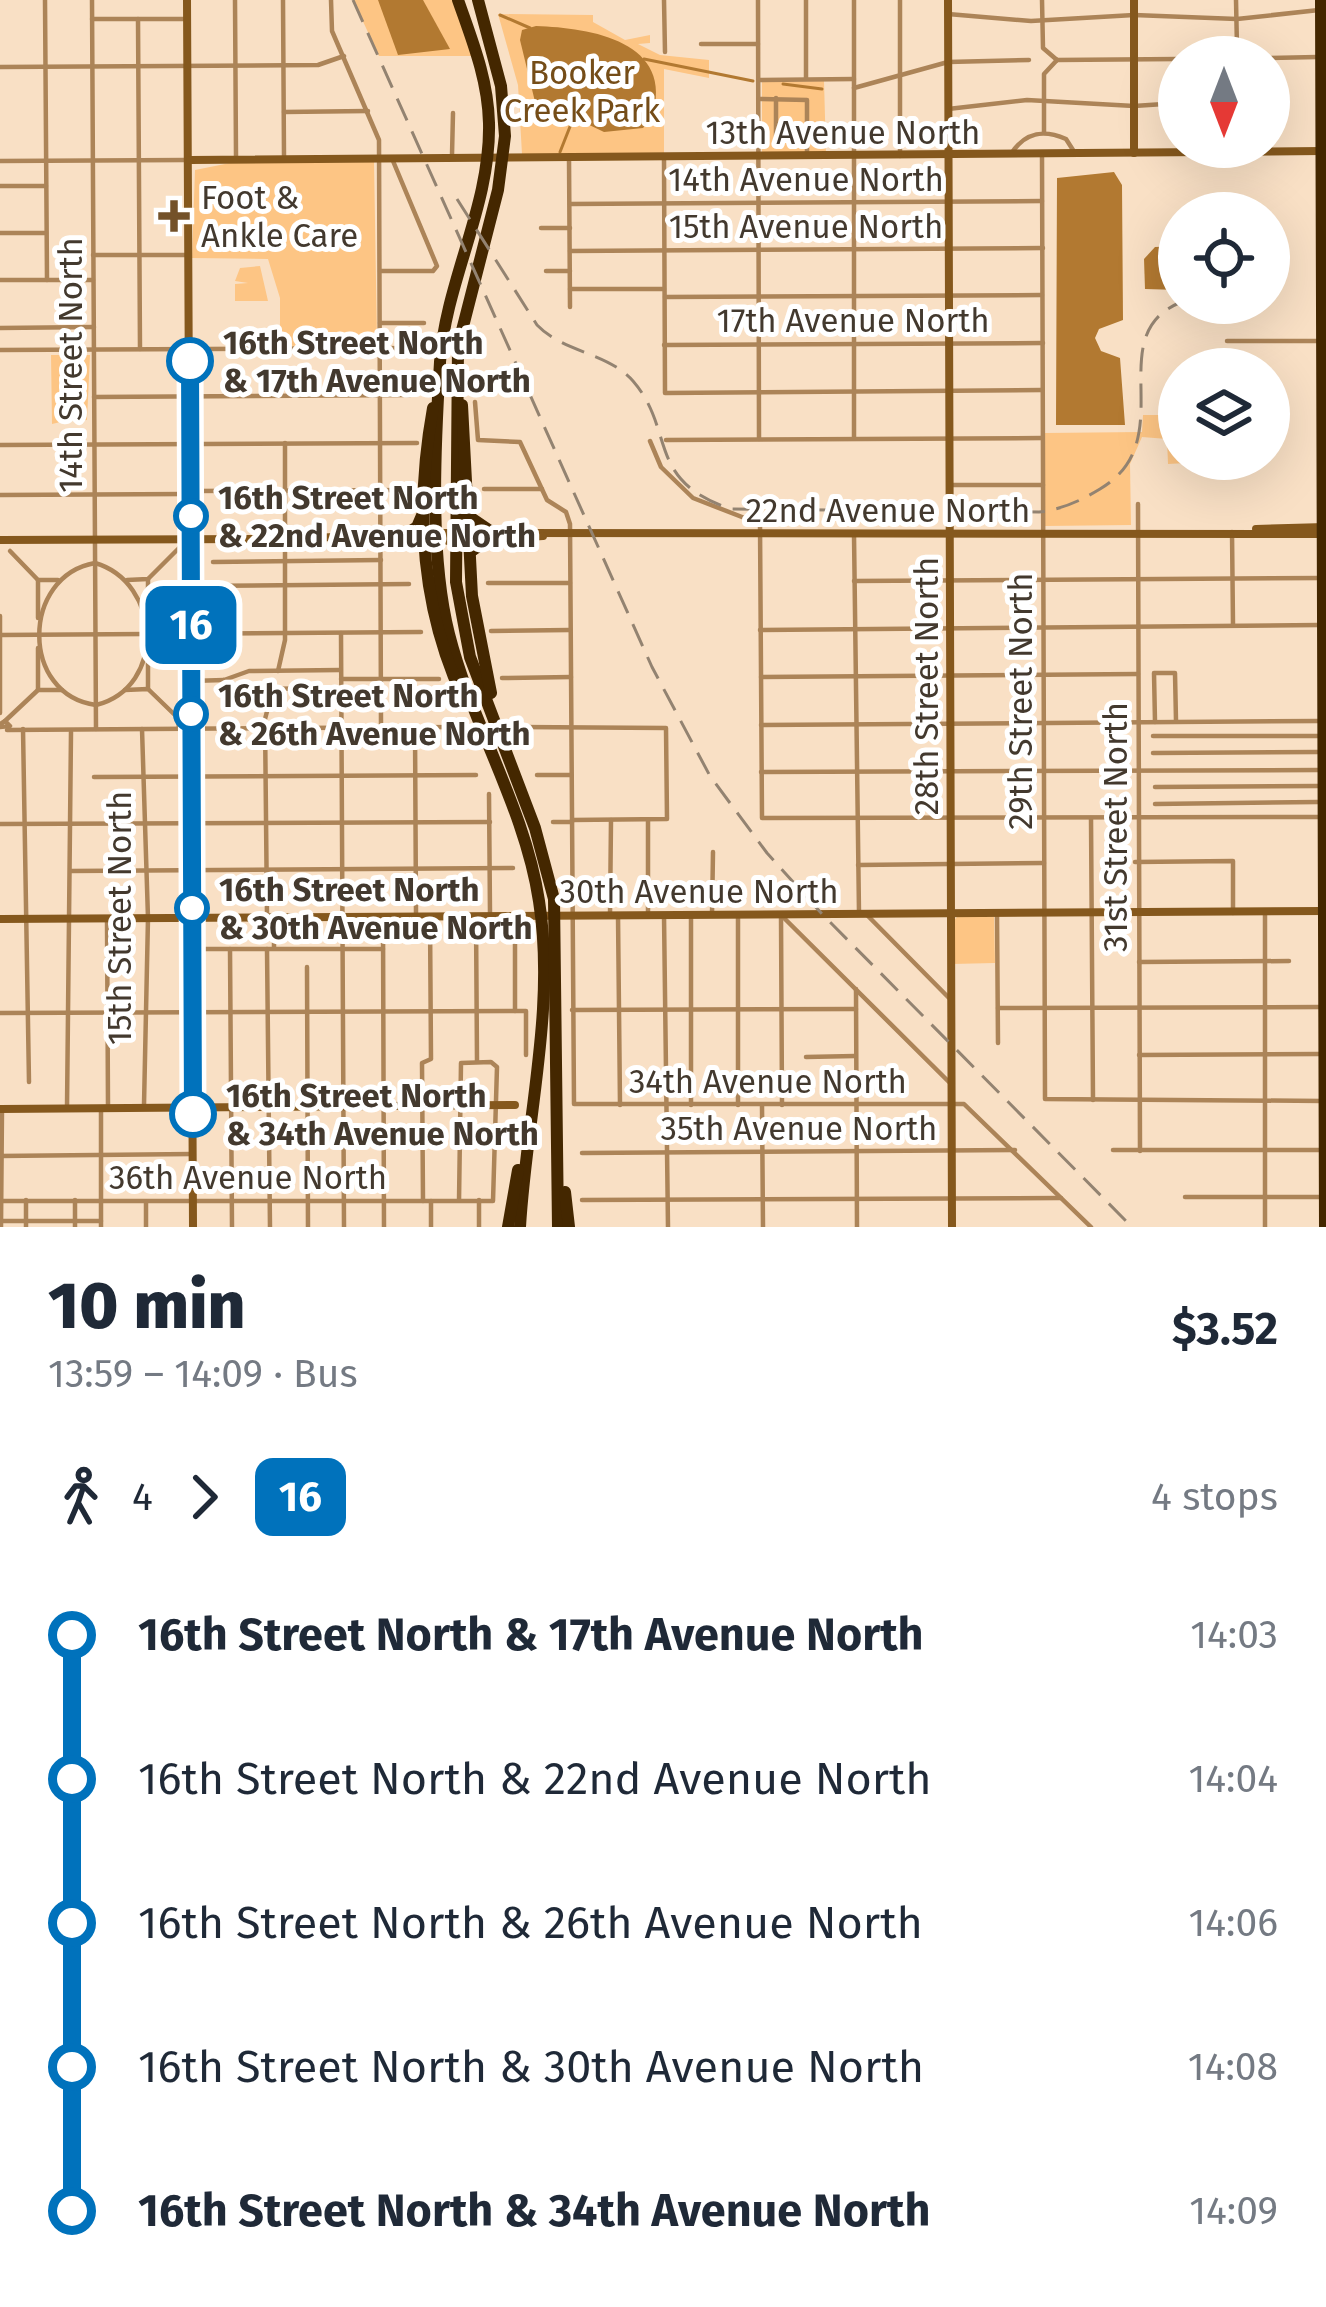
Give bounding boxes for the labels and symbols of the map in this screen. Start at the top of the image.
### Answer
north arrow [1158,36,1290,168]
park label: Booker Creek Park [504,53,660,131]
street label: 13th Avenue North [706,113,980,153]
street label: 14th Avenue North [668,160,944,200]
place label: Foot & Ankle Care [201,178,358,256]
marker: Foot & Ankle Care [158,200,190,232]
street label: 15th Avenue North [669,207,943,247]
street label: 14th Street North [51,237,91,493]
street label: 17th Avenue North [716,301,990,341]
place label: 16th Street North & 17th Avenue North [223,323,531,401]
marker: 16th Street North & 17th Avenue North [168,339,212,383]
place label: 16th Street North & 22nd Avenue North [218,478,536,556]
street label: 22nd Avenue North [746,491,1030,531]
marker: 16th Street North & 22nd Avenue North [175,500,207,532]
street label: 28th Street North [907,557,947,815]
street label: 29th Street North [1001,572,1041,830]
line badge: 16 [137,586,245,664]
place label: 16th Street North & 26th Avenue North [218,676,531,754]
marker: 16th Street North & 26th Avenue North [175,698,207,730]
street label: 31st Street North [1096,702,1136,952]
street label: 15th Street North [100,791,140,1045]
place label: 16th Street North & 30th Avenue North [219,870,532,948]
street label: 30th Avenue North [560,872,838,912]
marker: 16th Street North & 30th Avenue North [176,892,208,924]
street label: 34th Avenue North [629,1062,907,1102]
place label: 16th Street North & 34th Avenue North [226,1076,539,1154]
marker: 16th Street North & 34th Avenue North [171,1092,215,1136]
street label: 35th Avenue North [661,1109,937,1149]
street label: 36th Avenue North [109,1158,387,1198]

